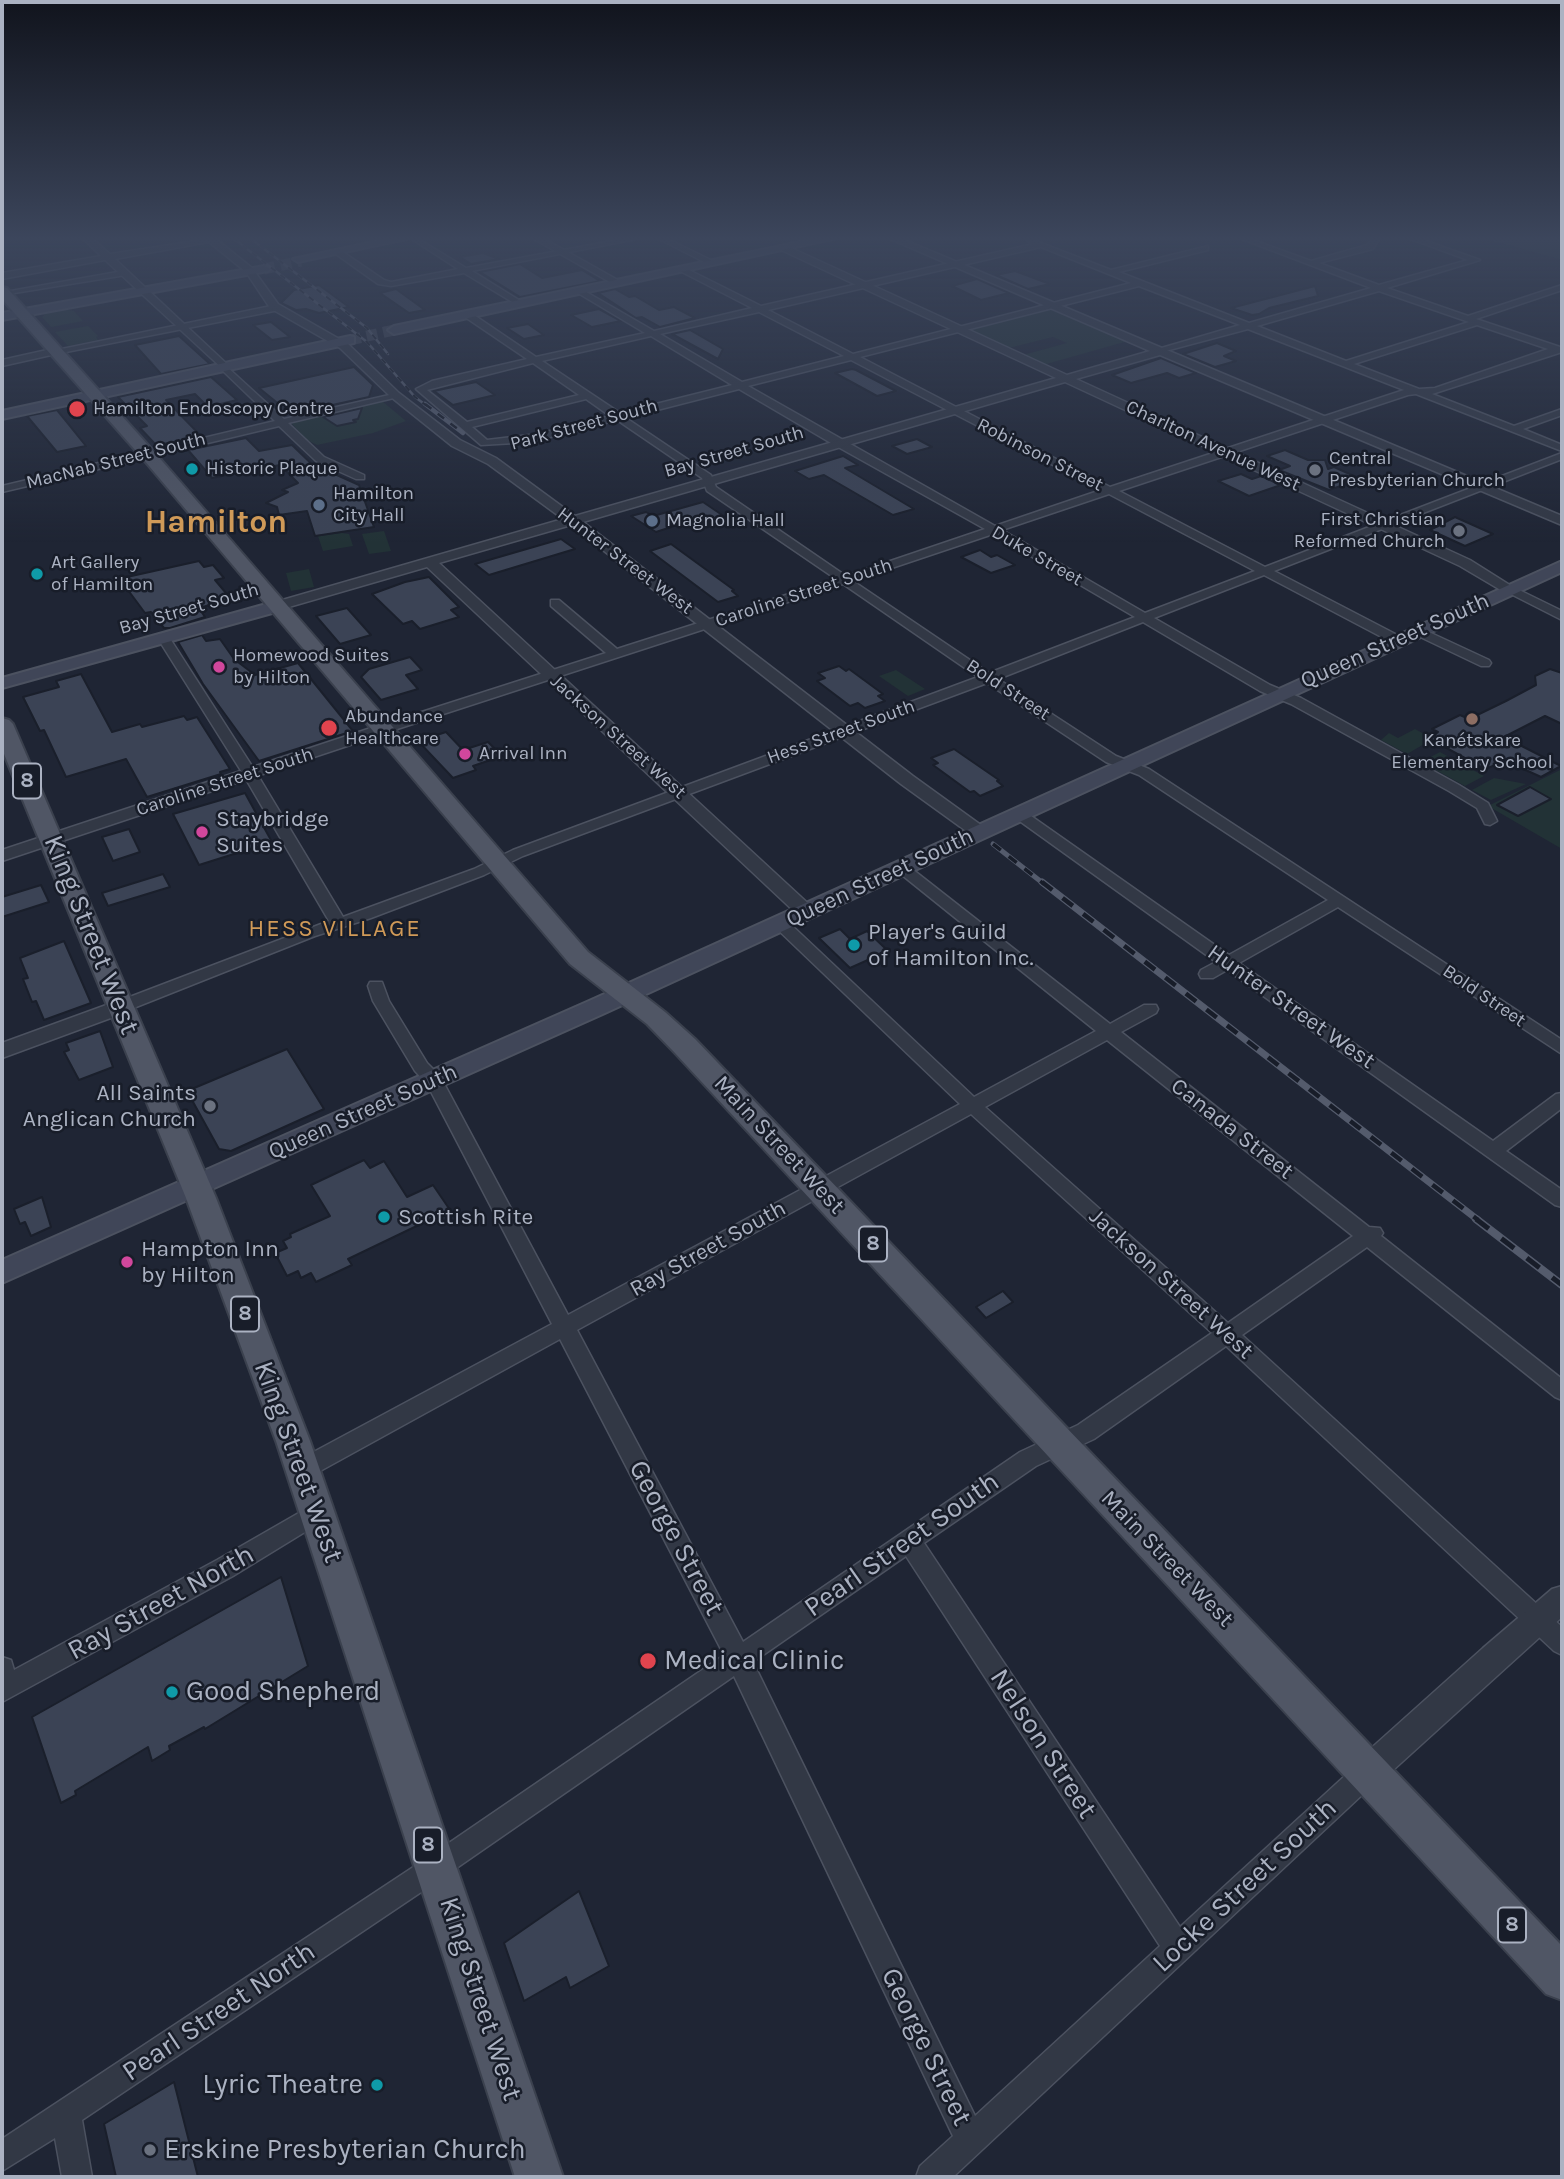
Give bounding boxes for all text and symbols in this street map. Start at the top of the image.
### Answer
street label: Park Street South [508,394,660,456]
street label: Charlton Avenue West [1122,396,1304,496]
place label: Hamilton Endoscopy Centre [93,398,333,420]
marker: Hamilton Endoscopy Centre [67,399,87,419]
street label: Robinson Street [973,413,1107,497]
street label: Bay Street South [662,421,806,483]
street label: MacNab Street South [24,428,208,494]
place label: Central Presbyterian Church [1329,448,1505,492]
place label: Historic Plaque [206,458,337,480]
marker: Historic Plaque [184,461,200,477]
marker: Central Presbyterian Church [1307,462,1323,478]
place label: Hamilton City Hall [333,483,414,527]
marker: Hamilton City Hall [311,497,327,513]
street label: Hunter Street West [553,503,697,619]
district label: Hamilton [145,504,287,542]
place label: First Christian Reformed Church [1294,509,1445,553]
place label: Magnolia Hall [666,510,785,532]
marker: Magnolia Hall [644,513,660,529]
street label: Duke Street [987,521,1087,591]
marker: First Christian Reformed Church [1451,523,1467,539]
place label: Art Gallery of Hamilton [51,552,153,596]
street label: Caroline Street South [713,554,895,632]
marker: Art Gallery of Hamilton [29,566,45,582]
street label: Bay Street South [117,578,261,640]
street label: Queen Street South [1296,587,1494,695]
place label: Homewood Suites by Hilton [233,645,389,689]
street label: Bold Street [962,654,1054,726]
marker: Homewood Suites by Hilton [211,659,227,675]
street label: Jackson Street West [545,670,691,804]
street label: Hess Street South [764,695,918,769]
place label: Abundance Healthcare [345,706,443,750]
marker: Kanétskare Elementary School [1464,711,1480,727]
marker: Abundance Healthcare [319,718,339,738]
place label: Kanétskare Elementary School [1391,730,1553,774]
street label: Caroline Street South [134,743,316,821]
place label: Arrival Inn [479,743,567,765]
marker: Arrival Inn [457,746,473,762]
road number: 8 [13,764,41,798]
place label: Staybridge Suites [216,805,329,859]
street label: Queen Street South [782,823,978,933]
marker: Staybridge Suites [194,824,210,840]
street label: King Street West [36,830,146,1040]
district label: HESS VILLAGE [250,915,420,943]
place label: Player's Guild of Hamilton Inc. [868,918,1034,972]
marker: Player's Guild of Hamilton Inc. [846,937,862,953]
street label: Hunter Street West [1202,939,1380,1075]
street label: Bold Street [1438,960,1530,1032]
street label: Queen Street South [264,1058,462,1166]
street label: Main Street West [708,1070,850,1220]
street label: Canada Street [1165,1073,1299,1185]
place label: All Saints Anglican Church [23,1079,196,1133]
marker: All Saints Anglican Church [202,1098,218,1114]
street label: Ray Street South [625,1195,791,1303]
place label: Scottish Rite [398,1203,533,1231]
street label: Jackson Street West [1083,1203,1259,1365]
marker: Scottish Rite [376,1209,392,1225]
road number: 8 [859,1226,887,1262]
place label: Hampton Inn by Hilton [141,1235,279,1289]
marker: Hampton Inn by Hilton [119,1254,135,1270]
road number: 8 [231,1296,259,1332]
street label: King Street West [246,1357,350,1567]
street label: George Street [621,1455,731,1621]
street label: Pearl Street South [798,1465,1006,1625]
street label: Main Street West [1095,1485,1239,1633]
street label: Ray Street North [62,1538,260,1668]
place label: Medical Clinic [664,1644,844,1678]
marker: Medical Clinic [638,1651,658,1671]
street label: Nelson Street [982,1663,1104,1825]
place label: Good Shepherd [186,1675,380,1709]
marker: Good Shepherd [164,1684,180,1700]
street label: Locke Street South [1146,1792,1344,1980]
road number: 8 [414,1828,442,1862]
street label: King Street West [431,1893,529,2105]
road number: 8 [1498,1908,1526,1942]
street label: Pearl Street North [116,1935,322,2089]
street label: George Street [873,1963,979,2131]
place label: Lyric Theatre [202,2068,363,2102]
marker: Lyric Theatre [369,2077,385,2093]
place label: Erskine Presbyterian Church [164,2133,526,2167]
marker: Erskine Presbyterian Church [142,2142,158,2158]

